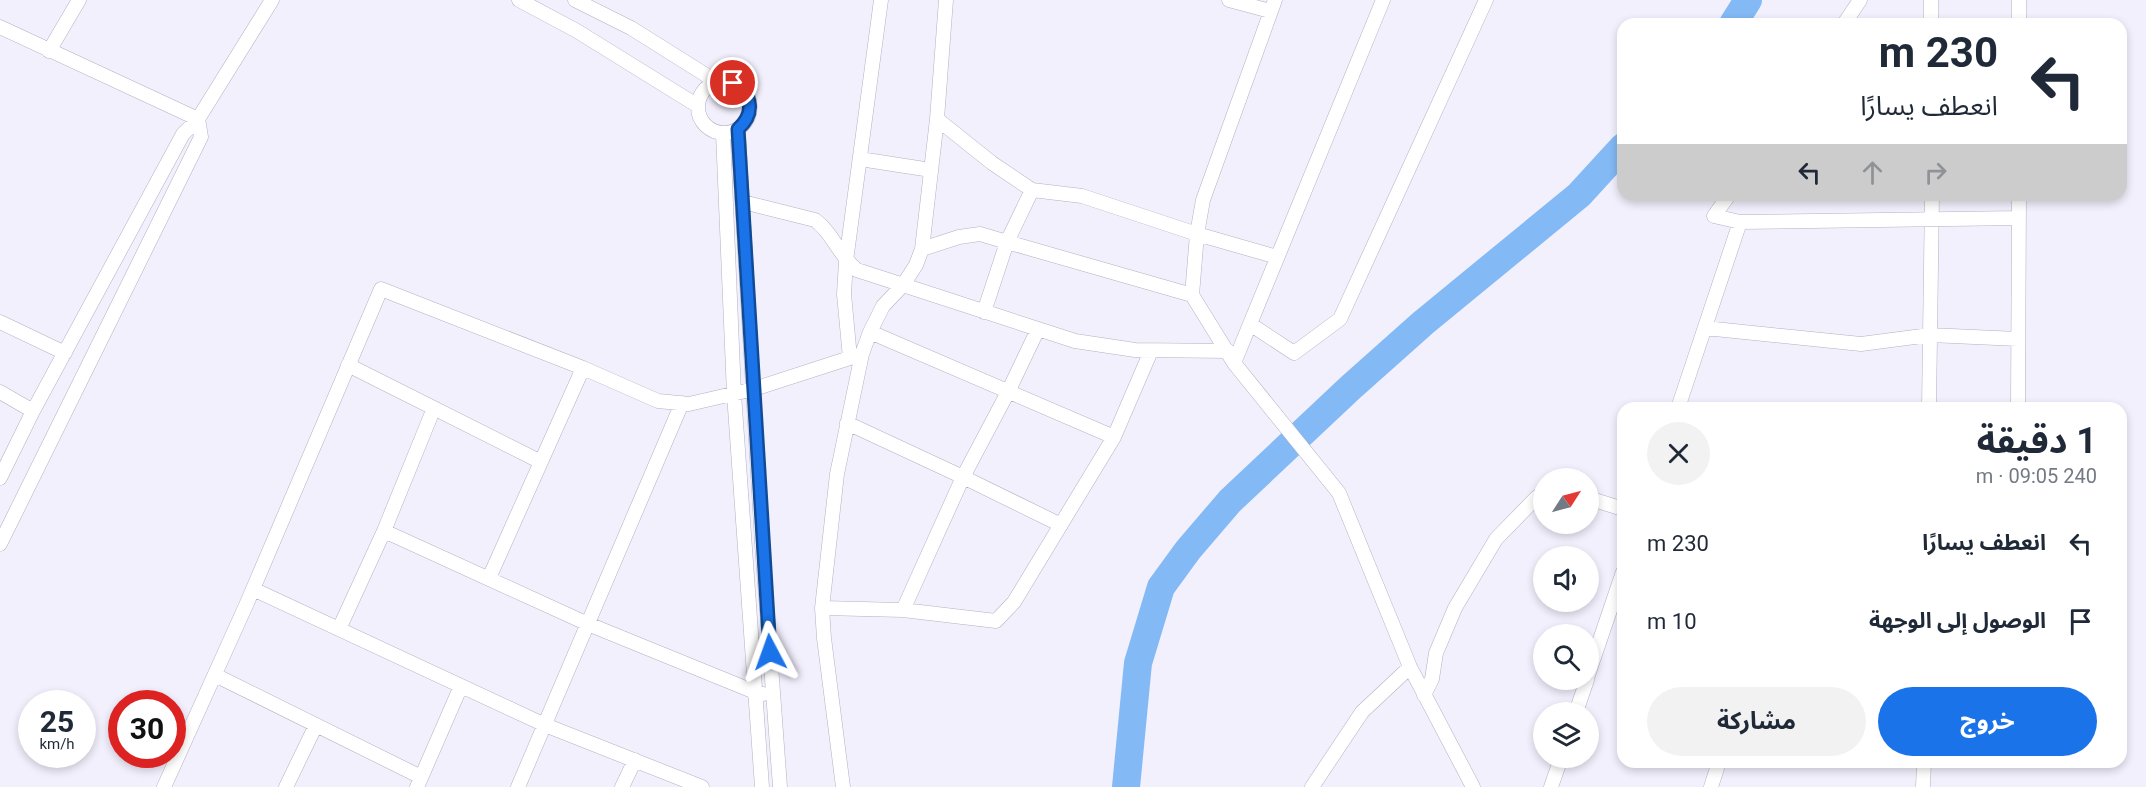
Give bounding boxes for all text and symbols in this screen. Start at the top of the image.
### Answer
text: 230 m [1879,28,1998,77]
icon: left [2019,42,2097,120]
pin [707,57,758,108]
icon: arrive [716,66,749,99]
text: انعطف يسارًا [1860,90,1998,122]
icon: left [1793,156,1826,189]
icon: ahead [1856,156,1889,189]
icon: right [1919,156,1952,189]
text: 1 دقيقة [1977,420,2097,462]
button: close [1647,422,1710,485]
text: 240 m · 09:05 [1976,464,2097,488]
north arrow [1533,468,1599,534]
map controls [1533,468,1599,768]
icon: left [2064,527,2097,560]
text: انعطف يسارًا [1922,530,2046,555]
text: 230 m [1647,531,1709,556]
button: sound [1533,546,1599,612]
icon: arrive [2064,605,2097,638]
text: الوصول إلى الوجهة [1869,608,2046,633]
text: 10 m [1647,609,1697,634]
position arrow [738,620,802,684]
button: search [1533,624,1599,690]
button: مشاركة [1647,687,1866,756]
button: خروج [1878,687,2097,756]
speed limit sign: 30 [108,690,186,768]
button: layers [1533,702,1599,768]
text: 25 [40,704,74,739]
text: km/h [39,735,75,753]

